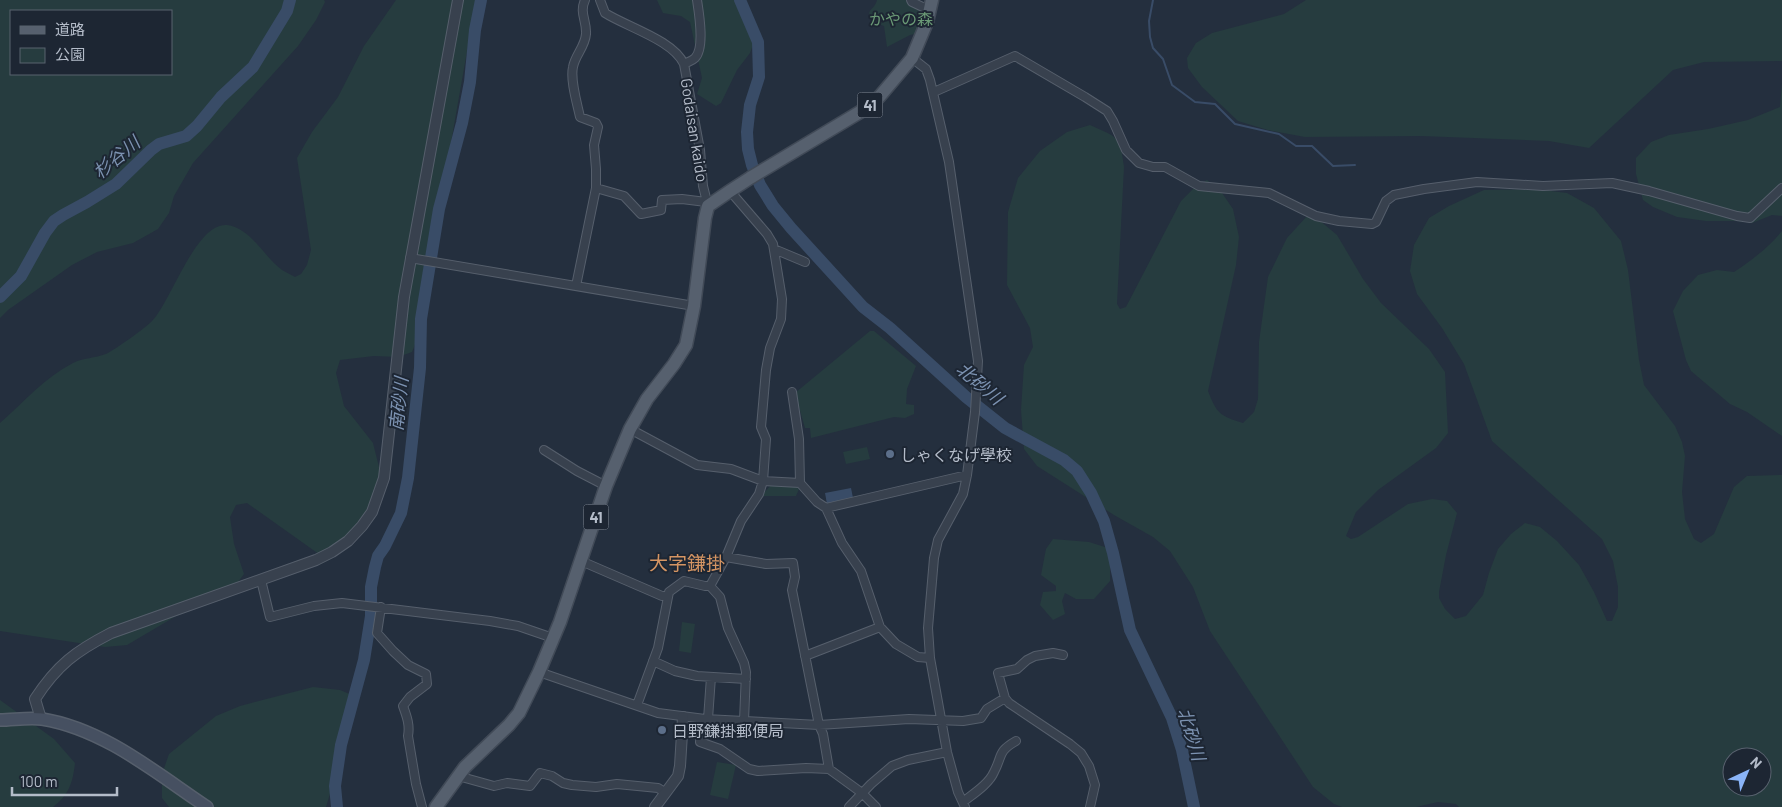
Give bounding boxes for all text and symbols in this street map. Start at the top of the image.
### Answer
park label: かやの森 [869,9,933,28]
legend [10,10,172,75]
text: 道路 [55,20,85,38]
text: 公園 [55,45,85,63]
street label: Godaisan kaido [677,77,713,183]
road number: 41 [858,92,882,118]
water label: 杉谷川 [88,130,145,183]
water label: 北砂川 [952,357,1009,410]
water label: 南砂川 [384,374,412,432]
place label: しゃくなげ學校 [900,445,1012,464]
marker: しゃくなげ學校 [884,448,896,460]
road number: 41 [584,504,608,530]
district label: 大字鎌掛 [649,551,725,574]
water label: 北砂川 [1174,705,1211,765]
place label: 日野鎌掛郵便局 [672,721,784,740]
marker: 日野鎌掛郵便局 [656,724,668,736]
north arrow [1722,747,1772,797]
text: N [1747,753,1766,772]
scale bar [12,764,118,796]
text: 100 m [20,772,58,790]

